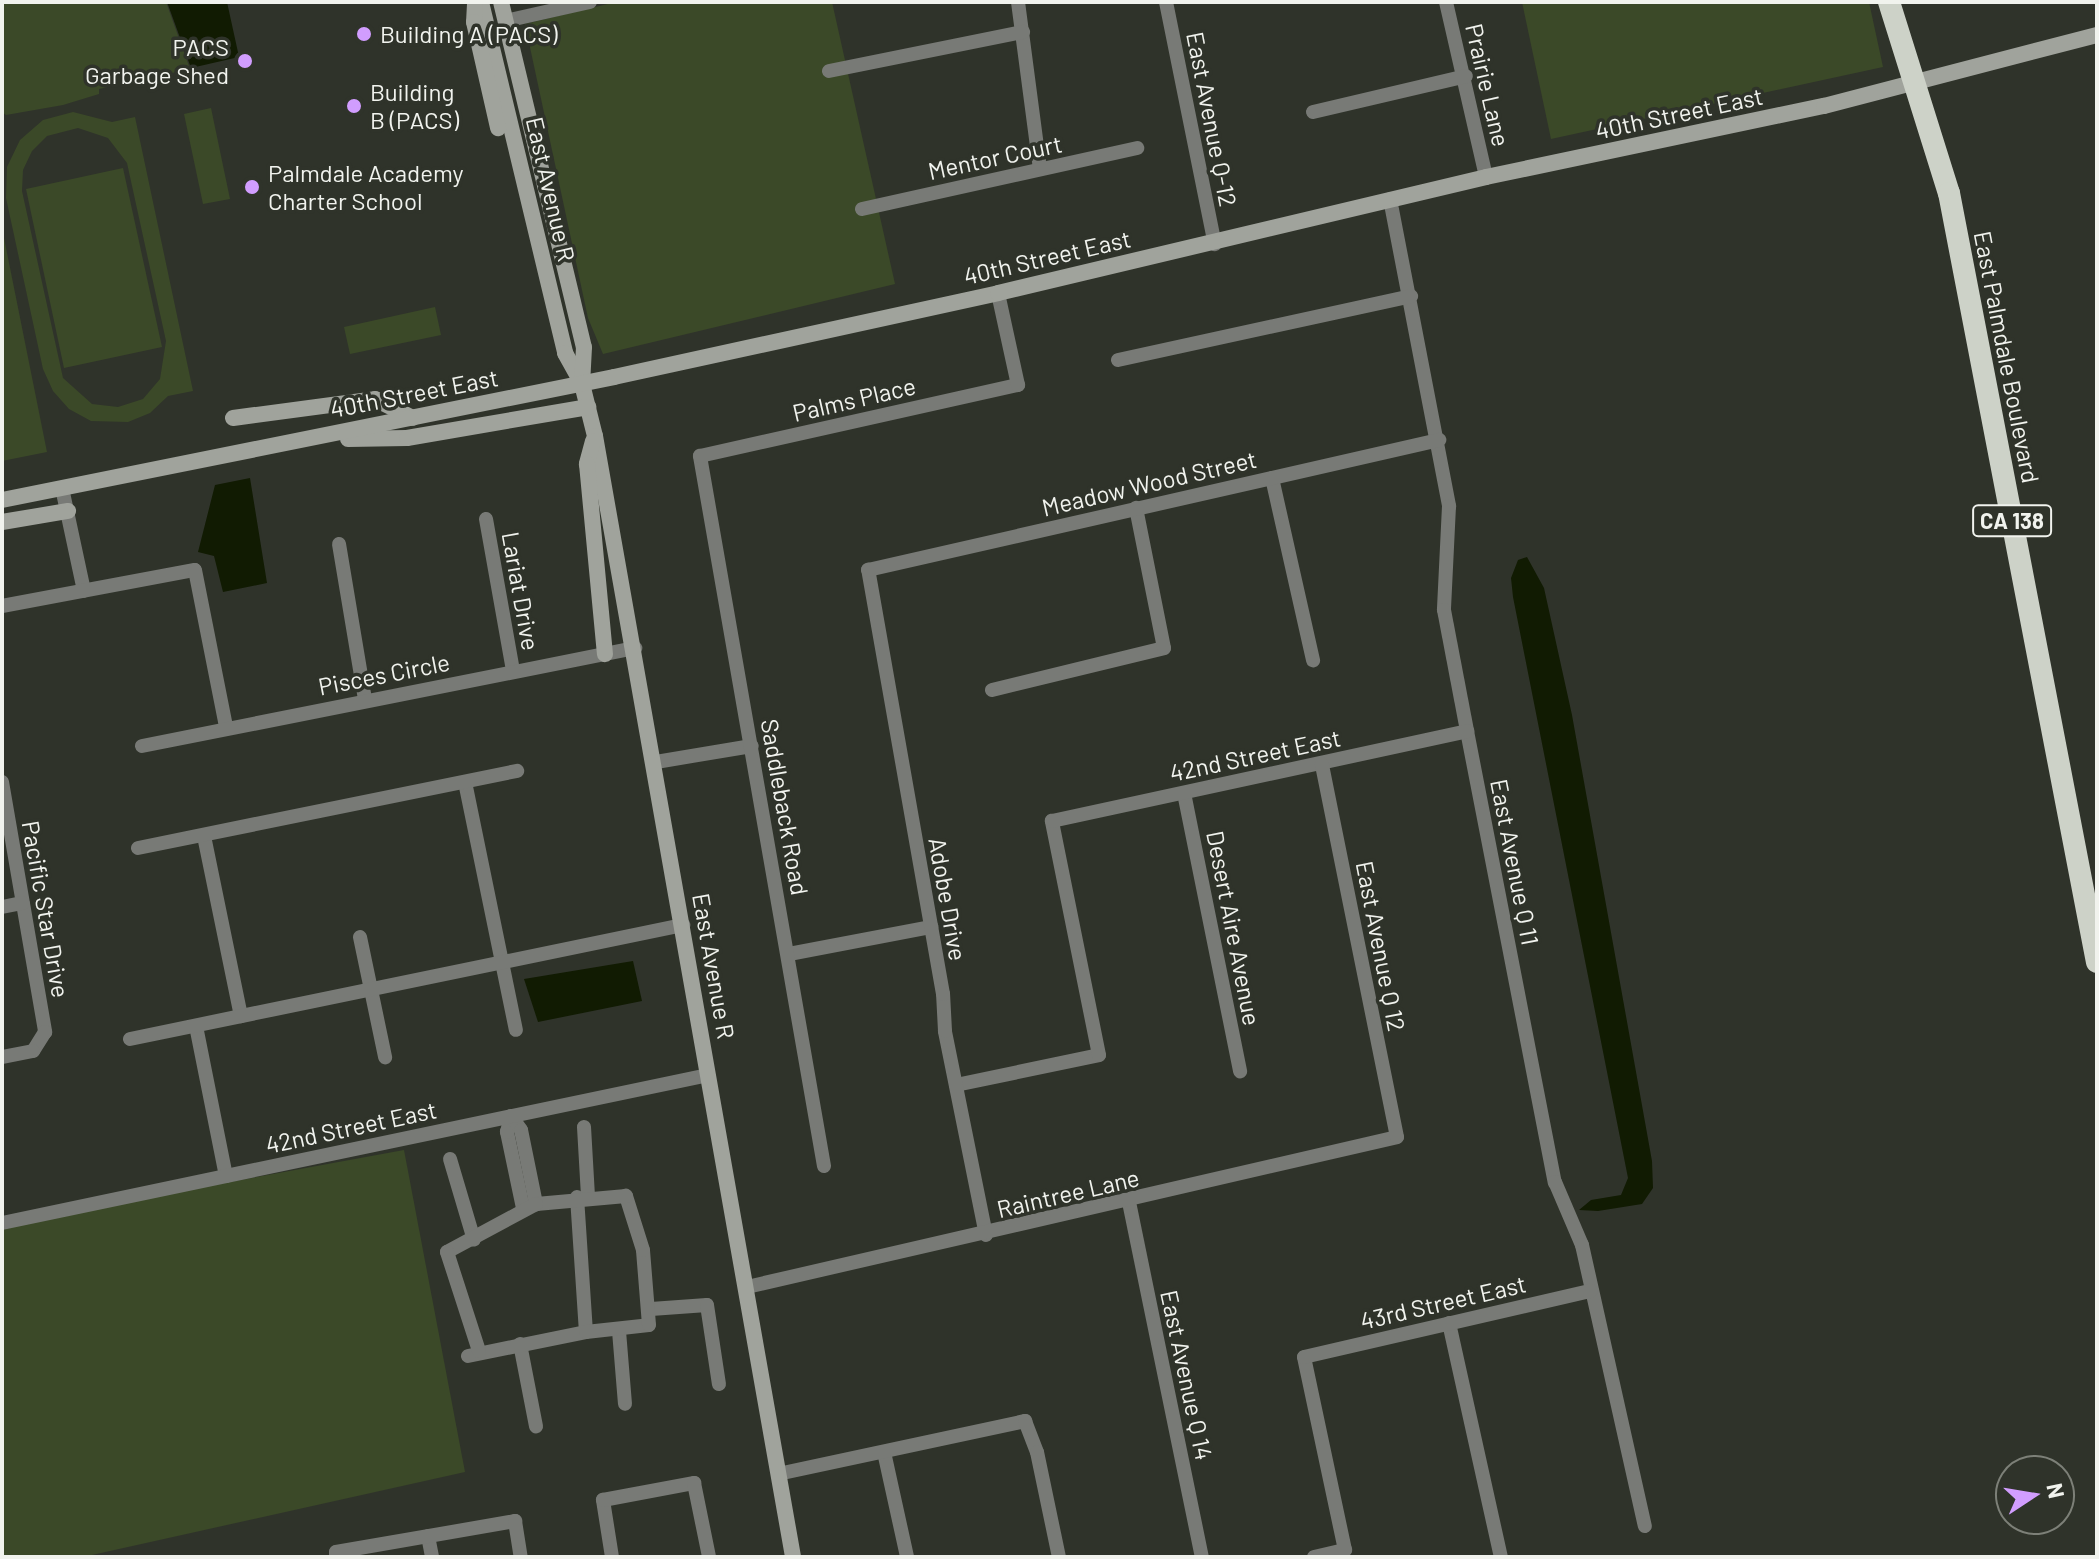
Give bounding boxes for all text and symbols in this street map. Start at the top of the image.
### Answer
place label: Building A (PACS) [380,20,557,48]
street label: Prairie Lane [1460,21,1516,149]
marker: Building A (PACS) [355,25,373,43]
street label: East Avenue Q-12 [1181,29,1243,209]
place label: PACS Garbage Shed [85,33,229,89]
marker: PACS Garbage Shed [236,52,254,70]
place label: Building B (PACS) [370,78,459,134]
street label: 40th Street East [1593,81,1765,145]
marker: Building B (PACS) [345,97,363,115]
street label: East Avenue R [520,114,582,264]
street label: Mentor Court [925,129,1065,185]
place label: Palmdale Academy Charter School [268,159,464,215]
marker: Palmdale Academy Charter School [243,178,261,196]
street label: 40th Street East [961,224,1133,290]
street label: East Palmdale Boulevard [1968,229,2046,485]
street label: 40th Street East [328,363,500,423]
street label: Palms Place [790,371,918,427]
street label: Meadow Wood Street [1039,444,1259,522]
road number: CA 138 [1972,503,2052,539]
street label: Lariat Drive [496,529,546,653]
street label: Pisces Circle [316,647,452,701]
street label: Saddleback Road [755,717,815,897]
street label: 42nd Street East [1167,723,1343,787]
street label: East Avenue Q 11 [1485,777,1545,947]
street label: Pacific Star Drive [16,818,76,1000]
street label: Desert Aire Avenue [1201,828,1267,1028]
street label: Adobe Drive [923,835,973,963]
street label: East Avenue Q 12 [1350,858,1412,1034]
street label: East Avenue R [687,891,741,1041]
street label: 42nd Street East [263,1095,439,1159]
street label: Raintree Lane [994,1163,1142,1223]
street label: 43rd Street East [1357,1269,1529,1335]
street label: East Avenue Q 14 [1155,1287,1219,1463]
north arrow [1995,1455,2075,1535]
text: N [2042,1481,2071,1500]

